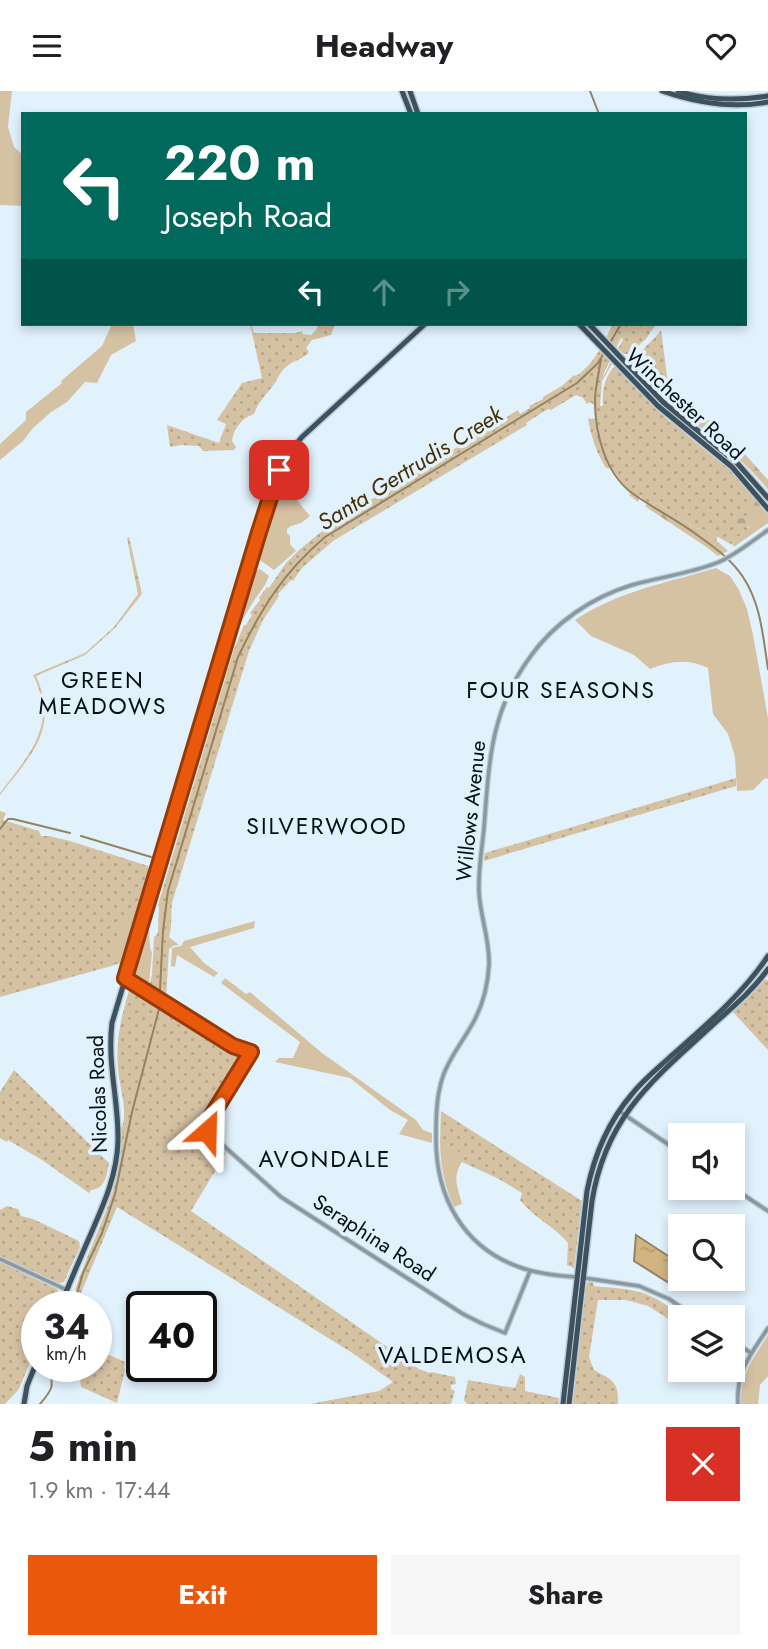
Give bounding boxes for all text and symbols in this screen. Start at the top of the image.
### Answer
text: Headway [315,23,453,69]
icon: menu [28,27,66,65]
icon: heart [702,27,740,65]
text: 220 m [164,128,316,198]
icon: left [49,140,140,231]
text: Joseph Road [164,193,332,239]
icon: left [292,273,330,311]
icon: ahead [365,273,403,311]
icon: right [438,273,476,311]
street label: Winchester Road [619,341,751,467]
water label: Santa Gertrudis Creek [311,397,510,539]
pin [249,440,309,500]
icon: arrive [260,451,298,489]
district label: GREEN MEADOWS [39,663,167,723]
district label: FOUR SEASONS [466,673,656,707]
street label: Willows Avenue [449,739,493,883]
district label: SILVERWOOD [246,809,408,843]
street label: Nicolas Road [81,1034,115,1154]
position arrow [170,1094,244,1168]
map controls [668,1123,745,1382]
button: sound [668,1123,745,1200]
district label: AVONDALE [259,1142,391,1176]
street label: Seraphina Road [307,1187,441,1289]
button: search [668,1214,745,1291]
speed limit sign: 40 [126,1291,217,1382]
text: 34 [43,1302,90,1352]
button: layers [668,1305,745,1382]
district label: VALDEMOSA [378,1338,528,1372]
text: km/h [46,1341,87,1367]
text: 5 min [28,1416,138,1477]
button: close [666,1427,740,1501]
text: 1.9 km · 17:44 [28,1473,170,1507]
button: Exit [28,1555,377,1635]
button: Share [391,1555,740,1635]

